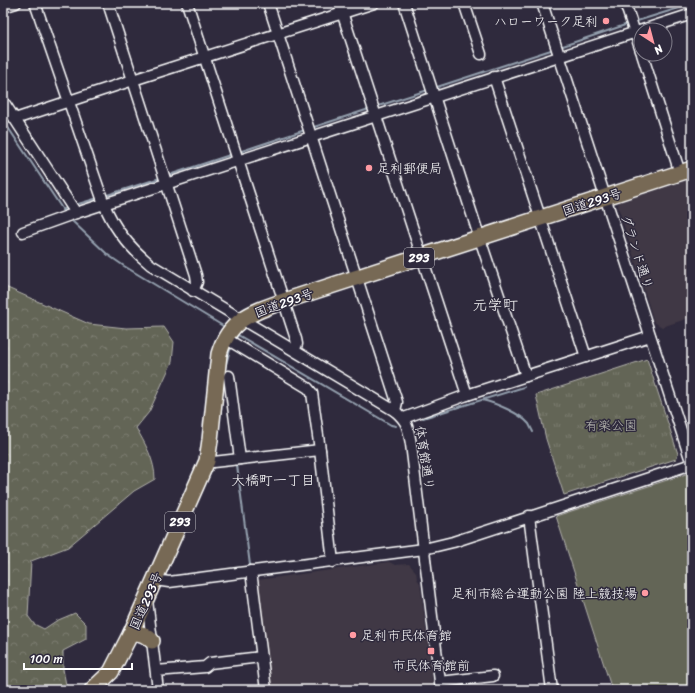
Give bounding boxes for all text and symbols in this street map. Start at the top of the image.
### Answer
place label: ハローワーク足利 [494,10,598,33]
marker: ハローワーク足利 [601,16,611,26]
north arrow [633,22,673,62]
text: N [650,39,668,60]
place label: 足利郵便局 [377,157,442,180]
marker: 足利郵便局 [364,163,374,173]
street label: 国道293号 [559,182,625,222]
street label: グランド通り [614,211,660,293]
road number: 293 [404,248,434,268]
street label: 国道293号 [251,282,317,324]
district label: 元学町 [472,292,518,318]
park label: 有楽公園 [585,414,637,437]
street label: 体育館通り [409,424,441,492]
district label: 大橋町一丁目 [231,468,315,493]
road number: 293 [165,512,195,532]
street label: 国道293号 [123,568,169,634]
place label: 足利市総合運動公園 陸上競技場 [452,582,637,605]
marker: 足利市総合運動公園 陸上競技場 [640,588,650,598]
place label: 足利市民体育館 [361,624,452,647]
marker: 足利市民体育館 [348,630,358,640]
scale bar [24,645,132,671]
marker: 市民体育館前 [426,646,436,656]
text: 100 m [30,648,63,670]
place label: 市民体育館前 [392,654,470,677]

